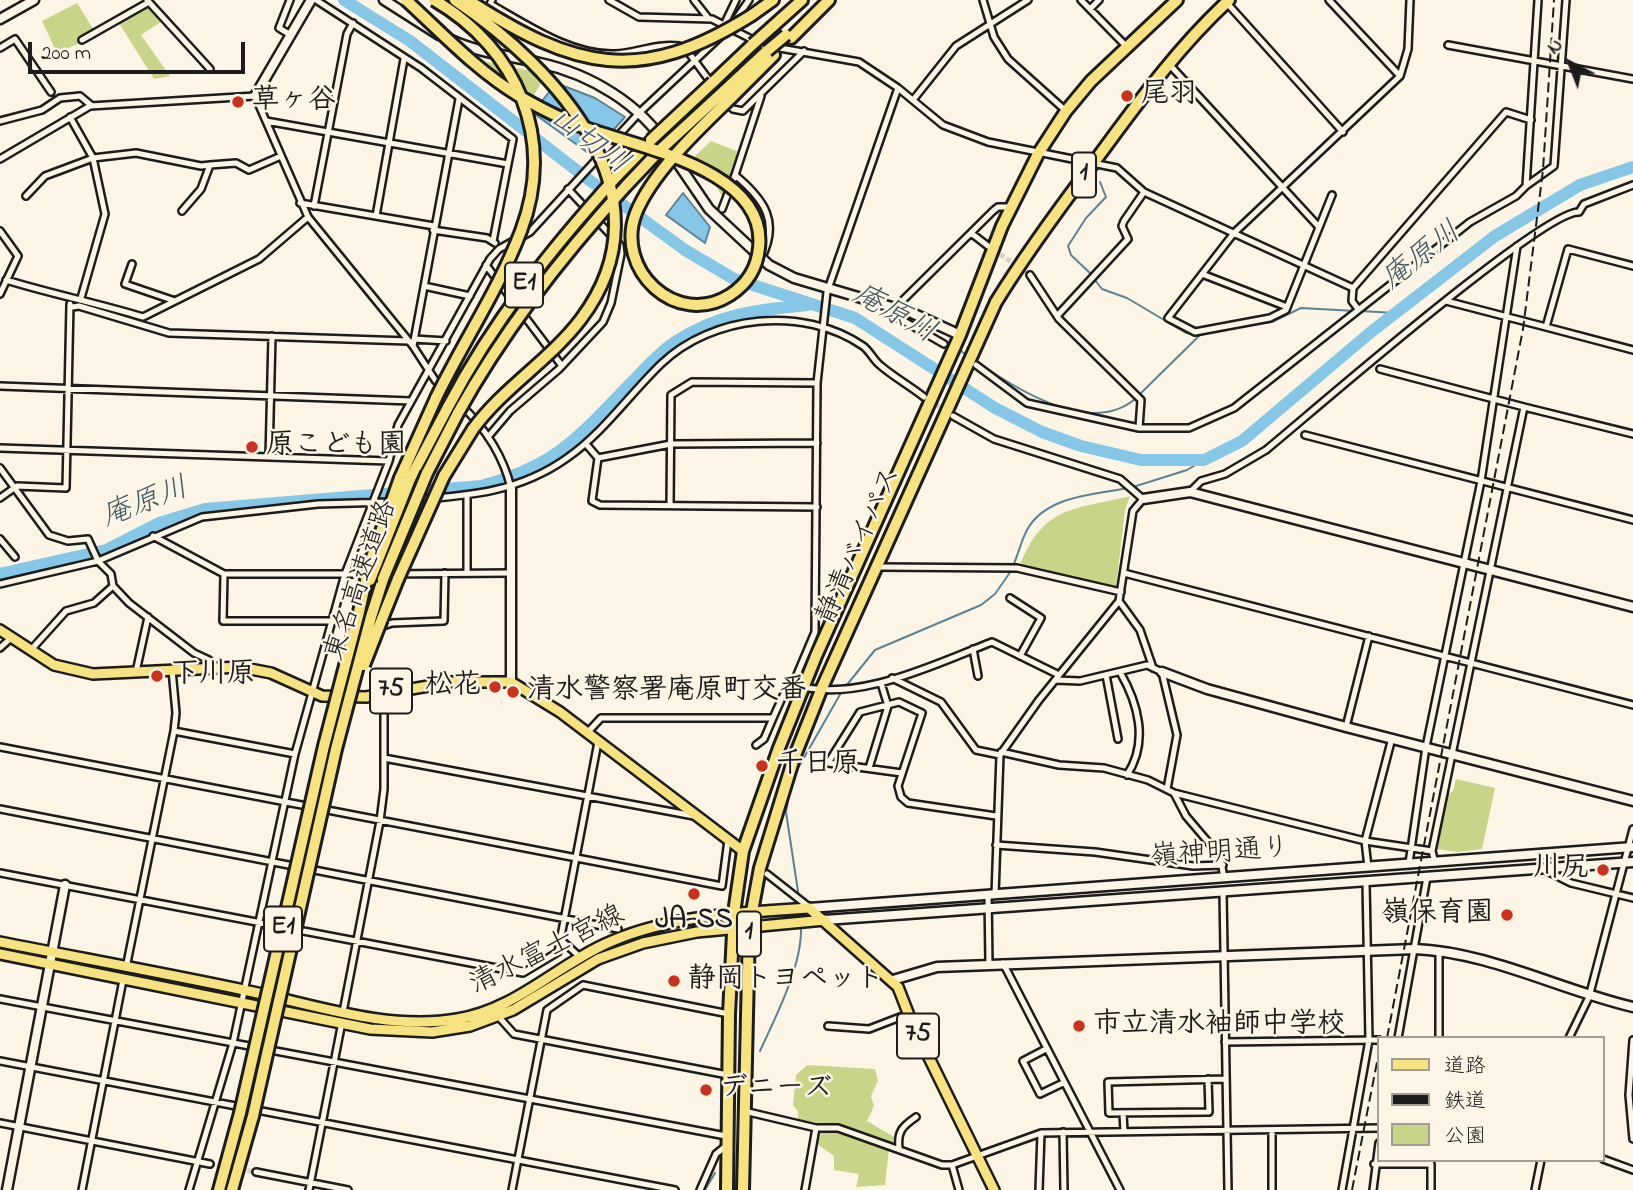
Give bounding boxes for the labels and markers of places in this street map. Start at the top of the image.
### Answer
place label: 尾羽 [1141,79,1197,113]
place label: 草ヶ谷 [252,85,336,119]
marker: 尾羽 [1119,88,1135,104]
marker: 草ヶ谷 [230,94,246,110]
place label: 原こども園 [266,430,406,464]
marker: 原こども園 [244,439,260,455]
place label: 下川原 [171,659,255,693]
marker: 下川原 [149,668,165,684]
place label: 松花 [425,670,481,704]
place label: 清水警察署庵原町交番 [527,675,807,709]
marker: 松花 [487,679,503,695]
marker: 清水警察署庵原町交番 [505,684,521,700]
place label: 千日原 [776,749,860,783]
marker: 千日原 [754,758,770,774]
place label: 川尻 [1533,853,1589,887]
marker: 川尻 [1595,862,1611,878]
marker: JA-SS [686,886,702,902]
place label: 嶺保育園 [1381,898,1493,932]
place label: JA-SS [655,905,733,939]
marker: 嶺保育園 [1499,907,1515,923]
place label: 静岡トヨペット [688,964,884,998]
marker: 静岡トヨペット [666,973,682,989]
place label: 市立清水袖師中学校 [1093,1009,1345,1043]
marker: 市立清水袖師中学校 [1071,1018,1087,1034]
place label: デニーズ [720,1073,832,1107]
marker: デニーズ [698,1082,714,1098]

